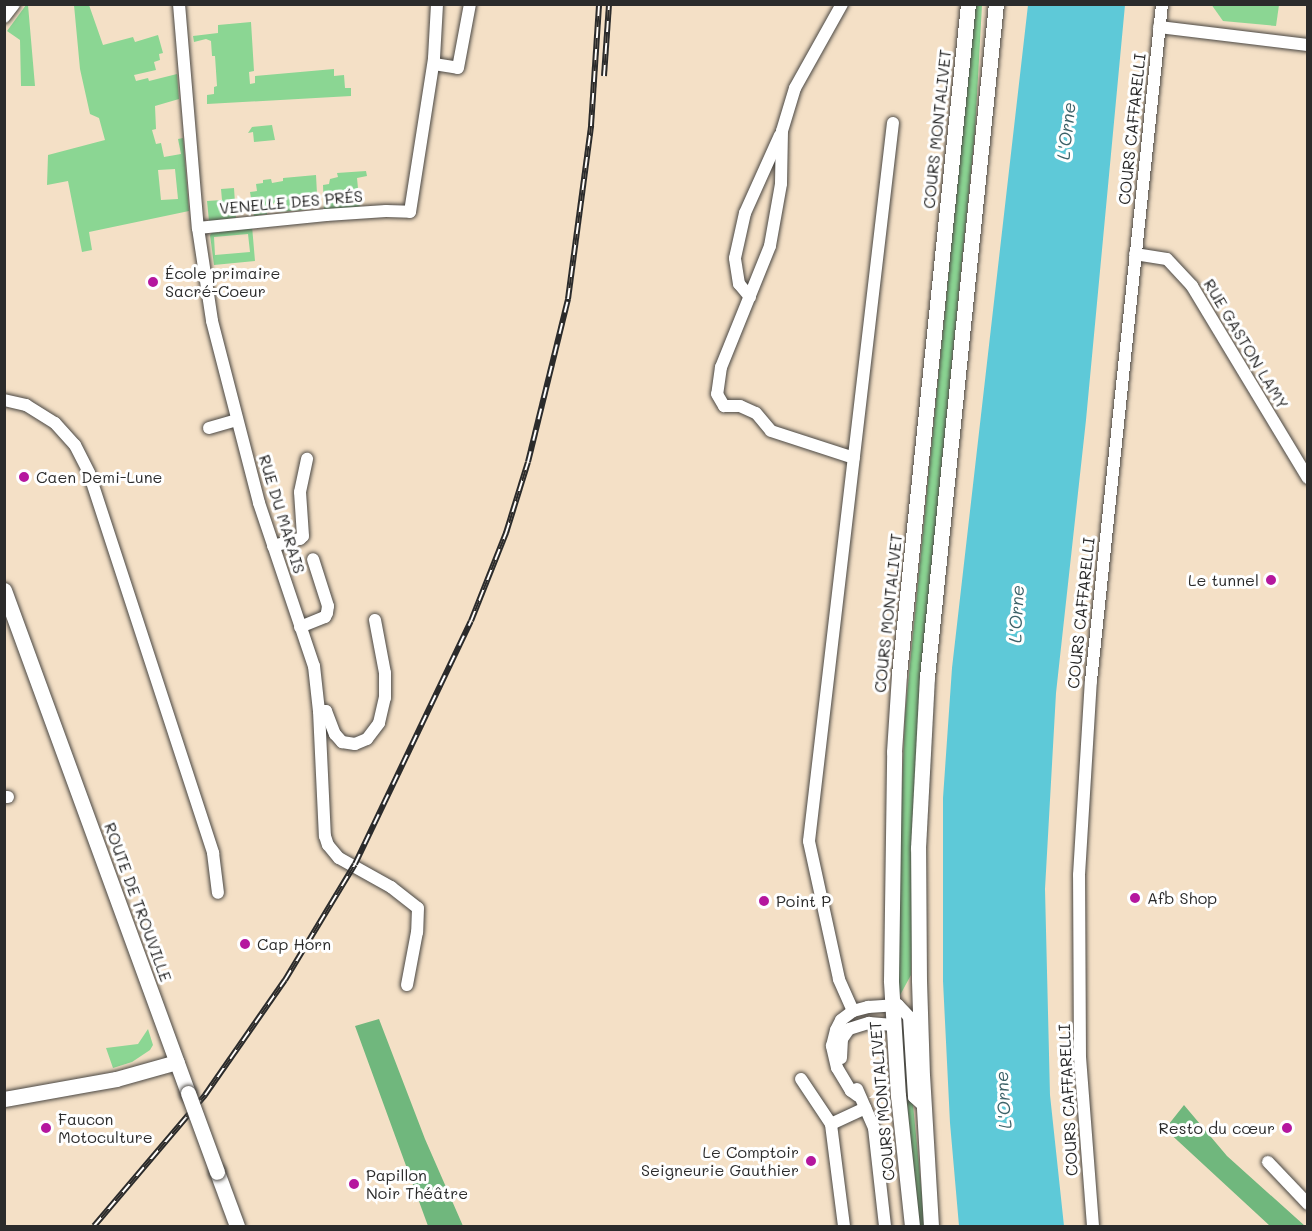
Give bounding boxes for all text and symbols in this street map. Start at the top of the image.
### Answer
street label: COURS MONTALIVET [919,48,955,210]
street label: COURS CAFFARELLI [1115,52,1149,206]
water label: L'Orne [1052,101,1080,161]
street label: VENELLE DES PRÉS [218,186,364,218]
place label: École primaire Sacré-Coeur [165,263,280,301]
marker: École primaire Sacré-Coeur [146,275,160,289]
street label: RUE GASTON LAMY [1200,275,1292,413]
street label: RUE DU MARAIS [255,452,309,576]
place label: Caen Demi-Lune [36,467,163,487]
marker: Caen Demi-Lune [17,470,31,484]
street label: COURS MONTALIVET [870,532,906,694]
street label: COURS CAFFARELLI [1064,536,1098,690]
place label: Le tunnel [1188,570,1259,590]
marker: Le tunnel [1264,573,1278,587]
water label: L'Orne [1004,585,1028,643]
street label: ROUTE DE TROUVILLE [100,820,176,984]
place label: Afb Shop [1147,888,1217,908]
place label: Point P [776,891,831,911]
marker: Afb Shop [1128,891,1142,905]
marker: Point P [757,894,771,908]
place label: Cap Horn [257,934,331,954]
marker: Cap Horn [238,937,252,951]
street label: COURS MONTALIVET [865,1020,899,1182]
street label: COURS CAFFARELLI [1054,1024,1082,1176]
water label: L'Orne [990,1070,1016,1130]
place label: Faucon Motoculture [58,1109,153,1147]
place label: Resto du cœur [1158,1118,1275,1138]
marker: Faucon Motoculture [39,1121,53,1135]
marker: Resto du cœur [1280,1121,1294,1135]
place label: Le Comptoir Seigneurie Gauthier [641,1142,799,1180]
marker: Le Comptoir Seigneurie Gauthier [804,1154,818,1168]
place label: Papillon Noir Théâtre [366,1165,468,1203]
marker: Papillon Noir Théâtre [347,1177,361,1191]

